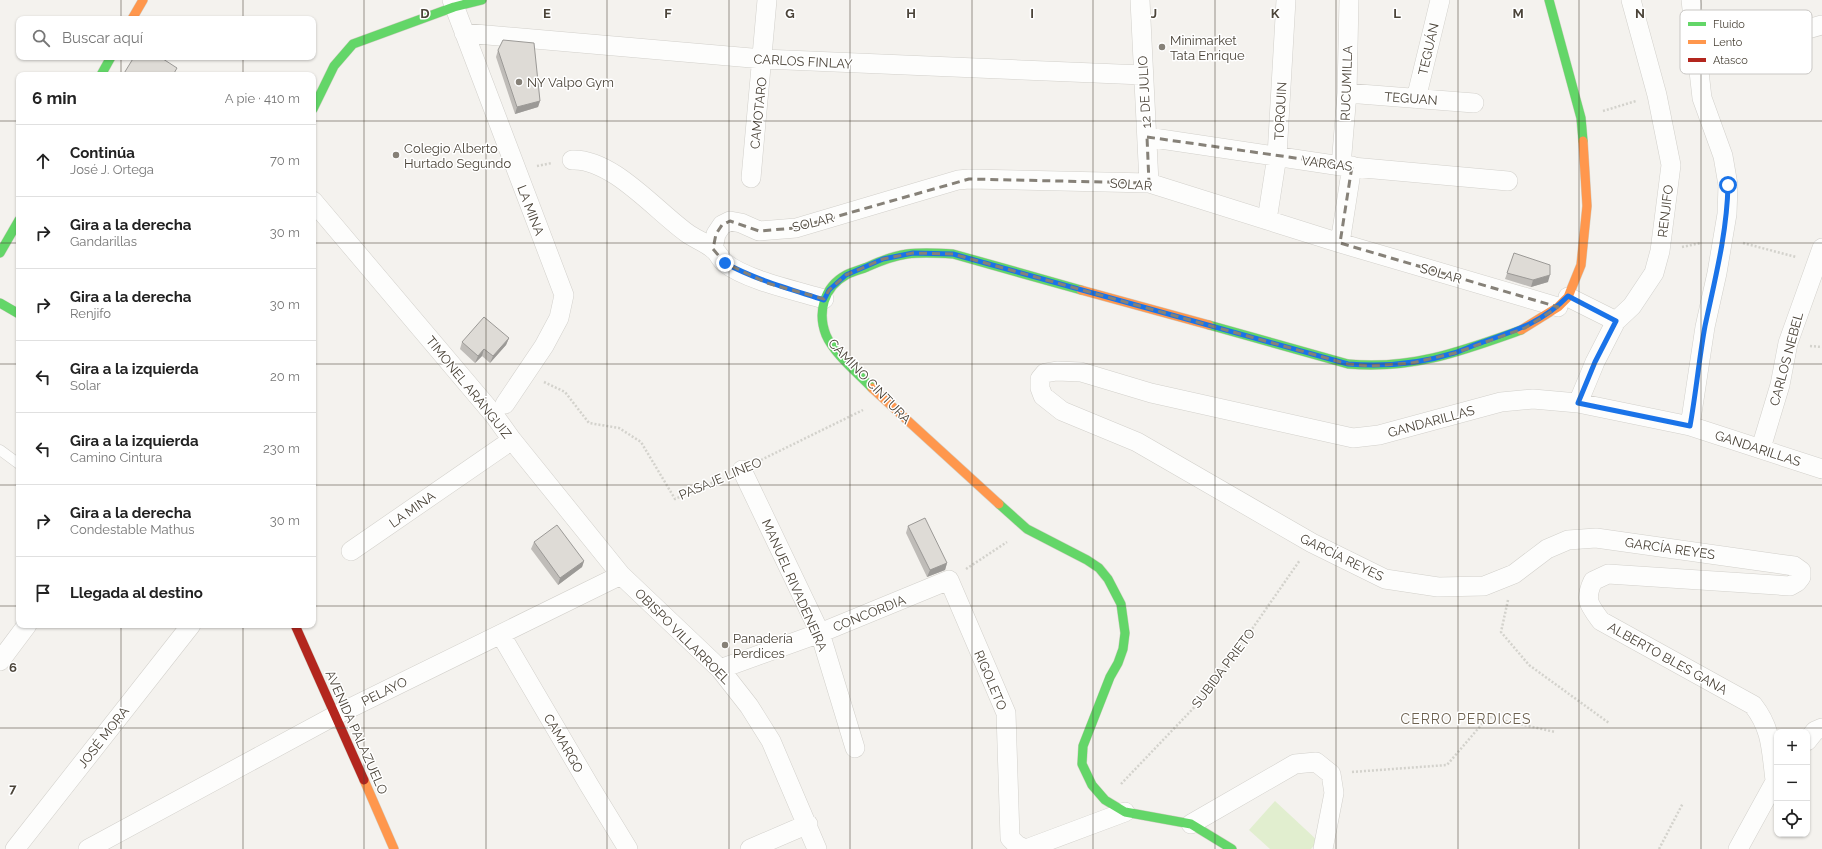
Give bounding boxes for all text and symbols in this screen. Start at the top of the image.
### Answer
text: D [420,6,430,21]
text: E [543,6,551,21]
text: F [664,6,672,21]
text: G [785,6,795,21]
text: H [906,6,916,21]
text: I [1030,6,1034,21]
text: J [1151,6,1157,21]
text: K [1271,6,1280,21]
text: L [1393,6,1401,21]
text: M [1512,6,1524,21]
text: N [1635,6,1645,21]
legend [1680,10,1812,74]
search box [16,16,316,60]
text: Fluido [1713,18,1745,31]
street label: TEGUÁN [1415,21,1442,77]
icon: search [30,27,52,49]
text: Buscar aquí [62,29,143,47]
place label: Minimarket Tata Enrique [1170,33,1245,63]
text: Lento [1713,36,1743,49]
marker: Minimarket Tata Enrique [1157,42,1167,52]
street label: RUCUMILLA [1338,45,1355,121]
street label: CARLOS FINLAY [753,51,853,72]
text: Atasco [1713,54,1748,67]
street label: 12 DE JULIO [1135,55,1154,129]
place label: NY Valpo Gym [527,75,614,90]
street label: CAMOTARO [747,76,770,150]
marker: NY Valpo Gym [514,77,524,87]
street label: TORQUIN [1271,81,1290,141]
text: 6 min [32,88,77,108]
street label: TEGUAN [1384,89,1438,108]
text: A pie · 410 m [225,91,300,106]
place label: Colegio Alberto Hurtado Segundo [404,141,511,171]
text: Continúa [70,144,135,162]
icon: ahead [32,150,54,172]
marker: Colegio Alberto Hurtado Segundo [391,150,401,160]
text: 70 m [270,153,300,168]
street label: VARGAS [1301,153,1353,174]
text: José J. Ortega [70,162,154,177]
street label: SOLAR [1109,176,1153,193]
route start [1719,176,1737,194]
street label: LA MINA [514,183,547,238]
street label: RENJIFO [1655,184,1676,238]
street label: SOLAR [791,210,836,235]
text: Gira a la derecha [70,216,191,234]
icon: right [32,222,54,244]
text: 30 m [270,225,300,240]
text: Gandarillas [70,234,137,249]
route end [716,254,734,272]
street label: SOLAR [1418,260,1463,287]
text: Gira a la derecha [70,288,191,306]
icon: right [32,294,54,316]
text: 30 m [270,297,300,312]
text: Renjifo [70,306,111,321]
street label: CARLOS NEBEL [1767,310,1806,408]
street label: TIMONEL ARÁNGUIZ [423,333,514,441]
street label: CAMINO CINTURA [825,336,914,427]
text: Gira a la izquierda [70,360,199,378]
icon: left [32,366,54,388]
text: 20 m [270,369,300,384]
text: Solar [70,378,101,393]
street label: GANDARILLAS [1386,403,1476,440]
street label: GANDARILLAS [1713,428,1803,469]
text: Gira a la izquierda [70,432,199,450]
icon: left [32,438,54,460]
text: 230 m [263,441,300,456]
text: Camino Cintura [70,450,162,465]
street label: PASAJE LINEO [677,454,764,503]
street label: LA MINA [386,488,438,531]
text: Gira a la derecha [70,504,191,522]
icon: right [32,510,54,532]
text: 30 m [270,513,300,528]
street label: MANUEL RIVADENEIRA [759,517,830,654]
text: Condestable Mathus [70,522,194,537]
street label: GARCÍA REYES [1298,531,1386,584]
street label: GARCÍA REYES [1624,535,1716,562]
icon: arrive [32,582,54,604]
text: Llegada al destino [70,584,203,602]
street label: OBISPO VILLARROEL [632,586,734,687]
street label: CONCORDIA [831,592,908,635]
street label: ALBERTO BLES GANA [1605,619,1730,698]
street label: SUBIDA PRIETO [1189,626,1258,711]
place label: Panadería Perdices [733,631,793,661]
marker: Panadería Perdices [720,640,730,650]
street label: RIGOLETO [971,648,1010,713]
text: 6 [9,660,17,675]
street label: AVENIDA PALAZUELO [322,668,391,797]
street label: PELAYO [359,674,410,709]
street label: JOSÉ MORA [75,704,132,771]
street label: CAMARGO [541,711,587,775]
district label: CERRO PERDICES [1401,711,1531,727]
map controls [1774,729,1810,837]
button: + [1774,729,1810,765]
button: − [1774,765,1810,801]
text: 7 [9,781,17,796]
button: locate [1774,801,1810,837]

